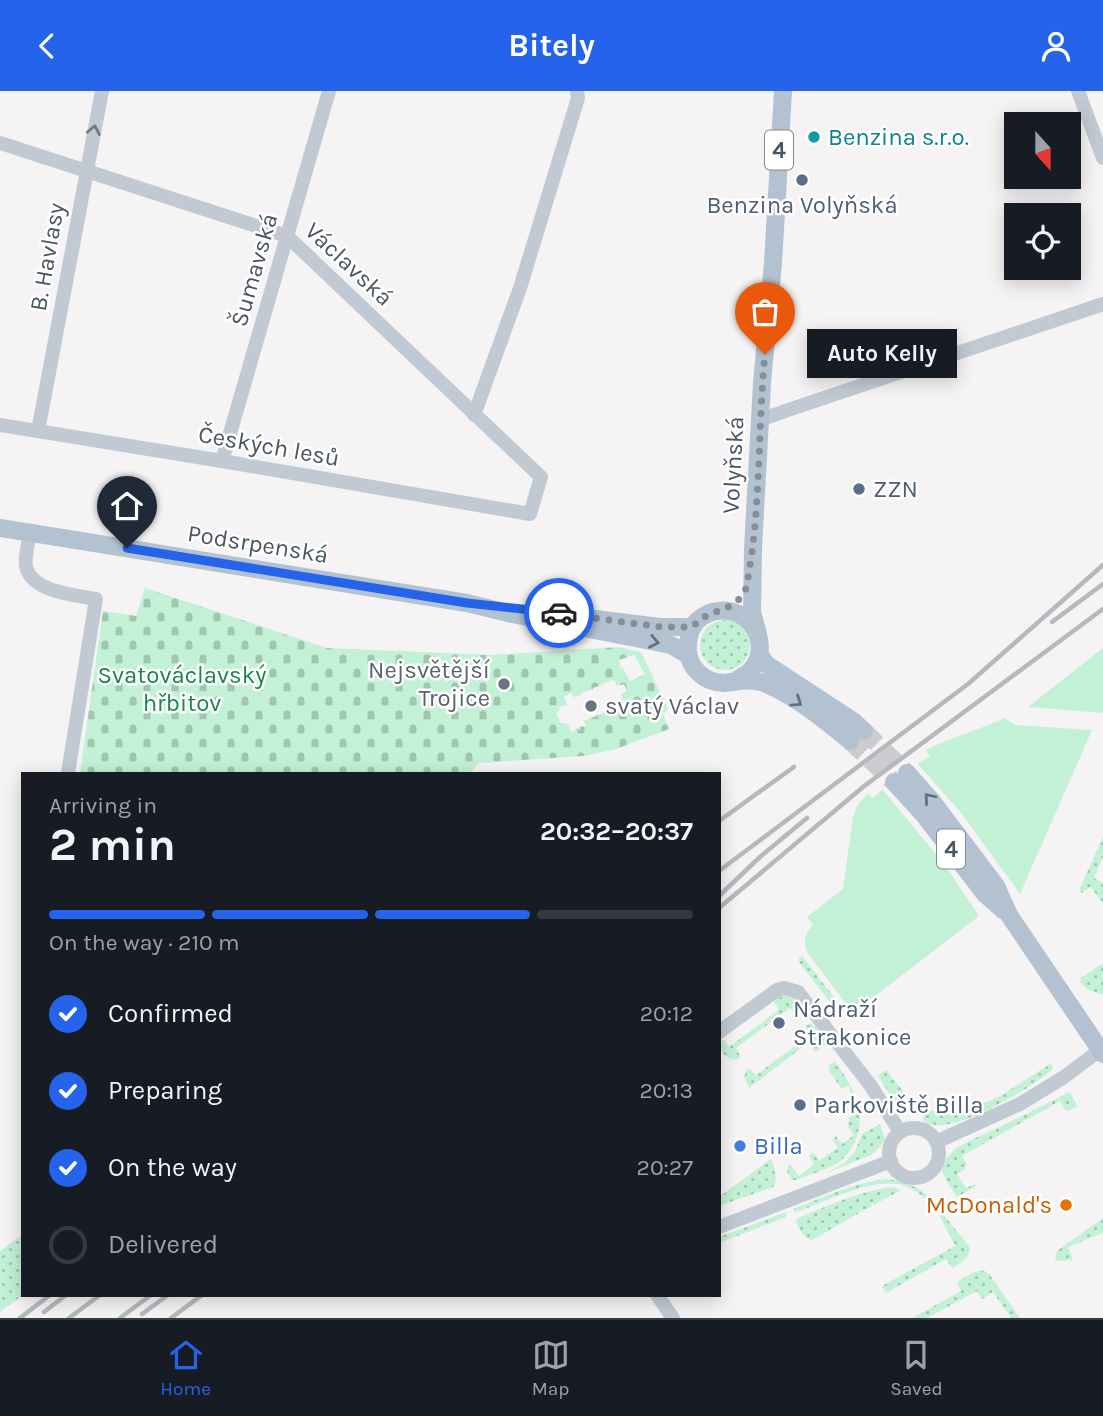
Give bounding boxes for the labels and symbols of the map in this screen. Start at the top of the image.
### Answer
north arrow [1004,112,1082,189]
place label: Benzina s.r.o. [828,123,969,151]
one-way arrow [86,124,101,136]
marker: Benzina s.r.o. [806,129,822,145]
road number: 4 [765,131,793,169]
marker: Benzina Volyňská [794,172,810,188]
place label: Benzina Volyňská [706,191,898,219]
street label: B. Havlasy [24,201,70,313]
street label: Šumavská [224,210,283,330]
street label: Václavská [299,216,399,312]
pin [735,282,795,354]
callout: Auto Kelly [807,329,958,379]
street label: Volyňská [716,416,750,514]
street label: Českých lesů [196,419,342,472]
place label: ZZN [873,475,918,503]
pin [97,476,157,548]
marker: ZZN [851,481,867,497]
street label: Podsrpenská [186,519,330,569]
courier [524,578,594,648]
one-way arrow [648,633,660,648]
place label: Nejsvětější Trojice [368,656,491,712]
park label: Svatováclavský hřbitov [98,661,266,717]
marker: Nejsvětější Trojice [496,676,512,692]
place label: svatý Václav [605,692,739,720]
one-way arrow [789,694,802,706]
marker: svatý Václav [583,698,599,714]
one-way arrow [925,793,937,806]
road number: 4 [937,829,965,869]
place label: Nádraží Strakonice [793,995,911,1051]
marker: Nádraží Strakonice [771,1015,787,1031]
place label: Parkoviště Billa [814,1091,983,1119]
marker: Parkoviště Billa [792,1097,808,1113]
place label: Billa [754,1132,803,1160]
marker: Billa [732,1138,748,1154]
place label: McDonald's [926,1191,1052,1219]
marker: McDonald's [1058,1197,1074,1213]

